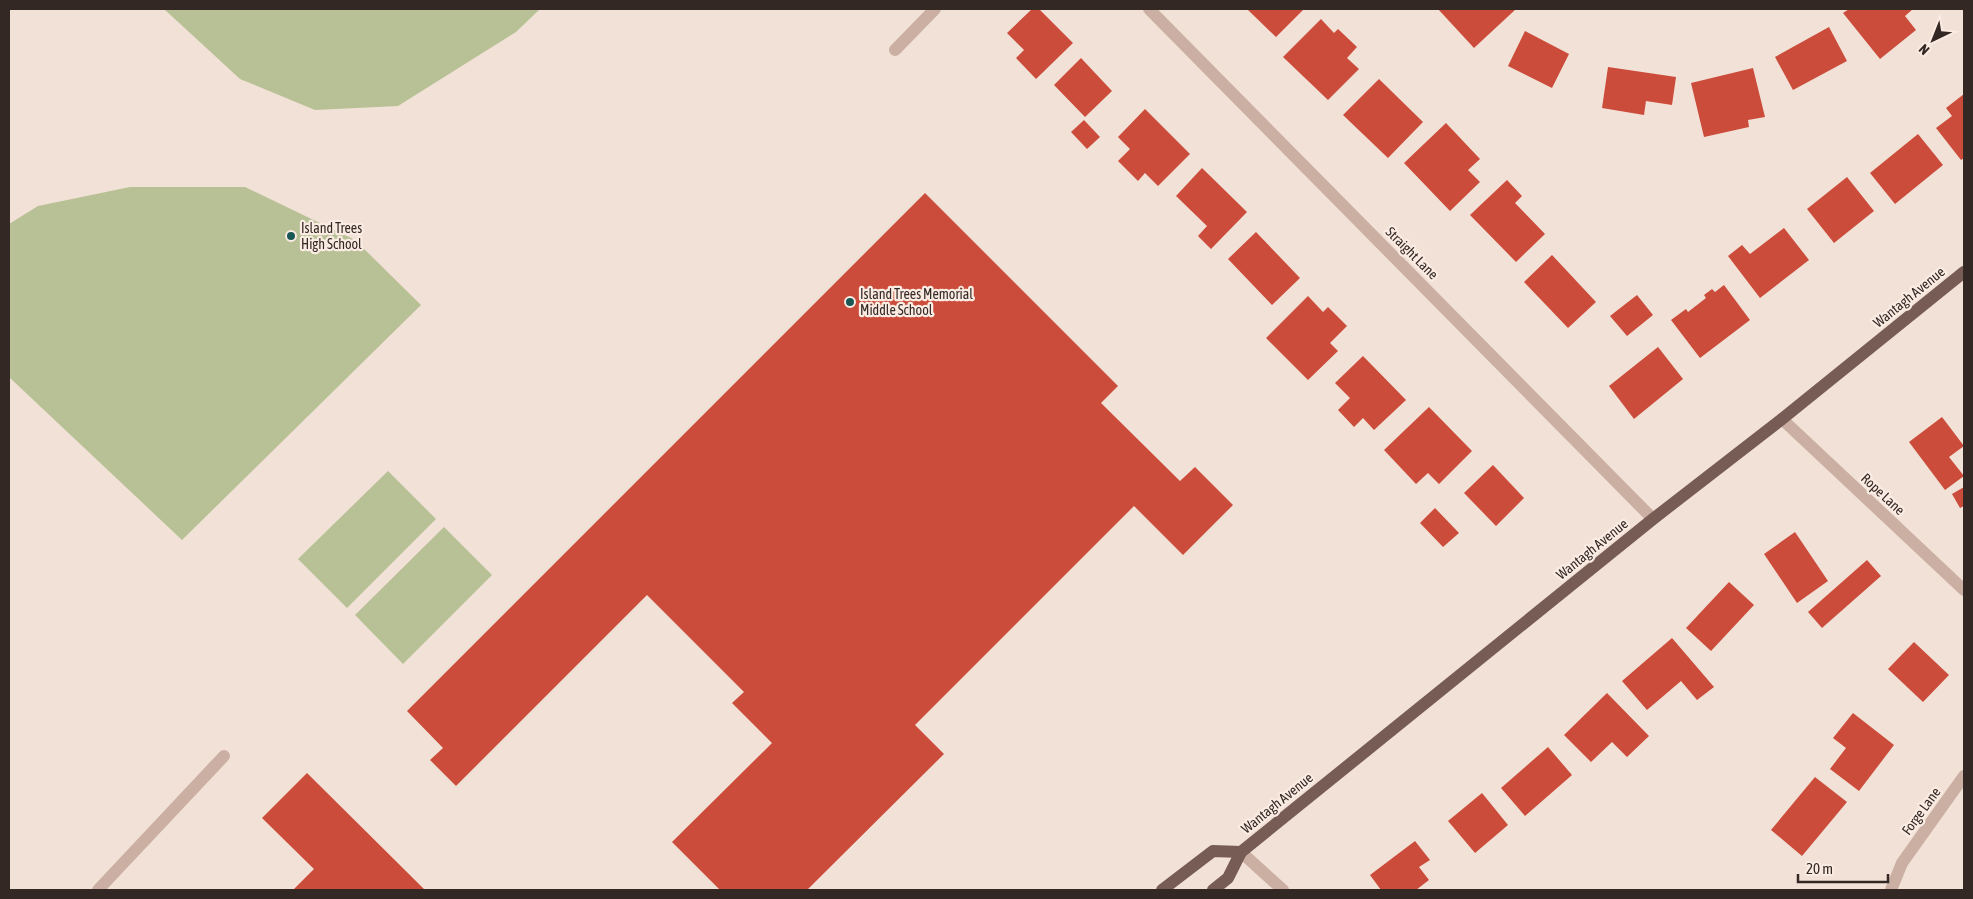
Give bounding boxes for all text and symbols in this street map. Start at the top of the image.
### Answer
north arrow [1908,15,1958,65]
text: N [1916,41,1933,58]
place label: Island Trees High School [301,220,362,252]
street label: Straight Lane [1383,224,1441,282]
marker: Island Trees High School [285,230,297,242]
street label: Wantagh Avenue [1870,263,1948,331]
place label: Island Trees Memorial Middle School [860,286,973,318]
marker: Island Trees Memorial Middle School [844,296,856,308]
street label: Rope Lane [1858,470,1908,518]
street label: Wantagh Avenue [1553,515,1631,583]
street label: Wantagh Avenue [1238,769,1316,837]
street label: Forge Lane [1898,784,1944,838]
scale bar [1798,852,1888,884]
text: 20 m [1806,860,1833,877]

